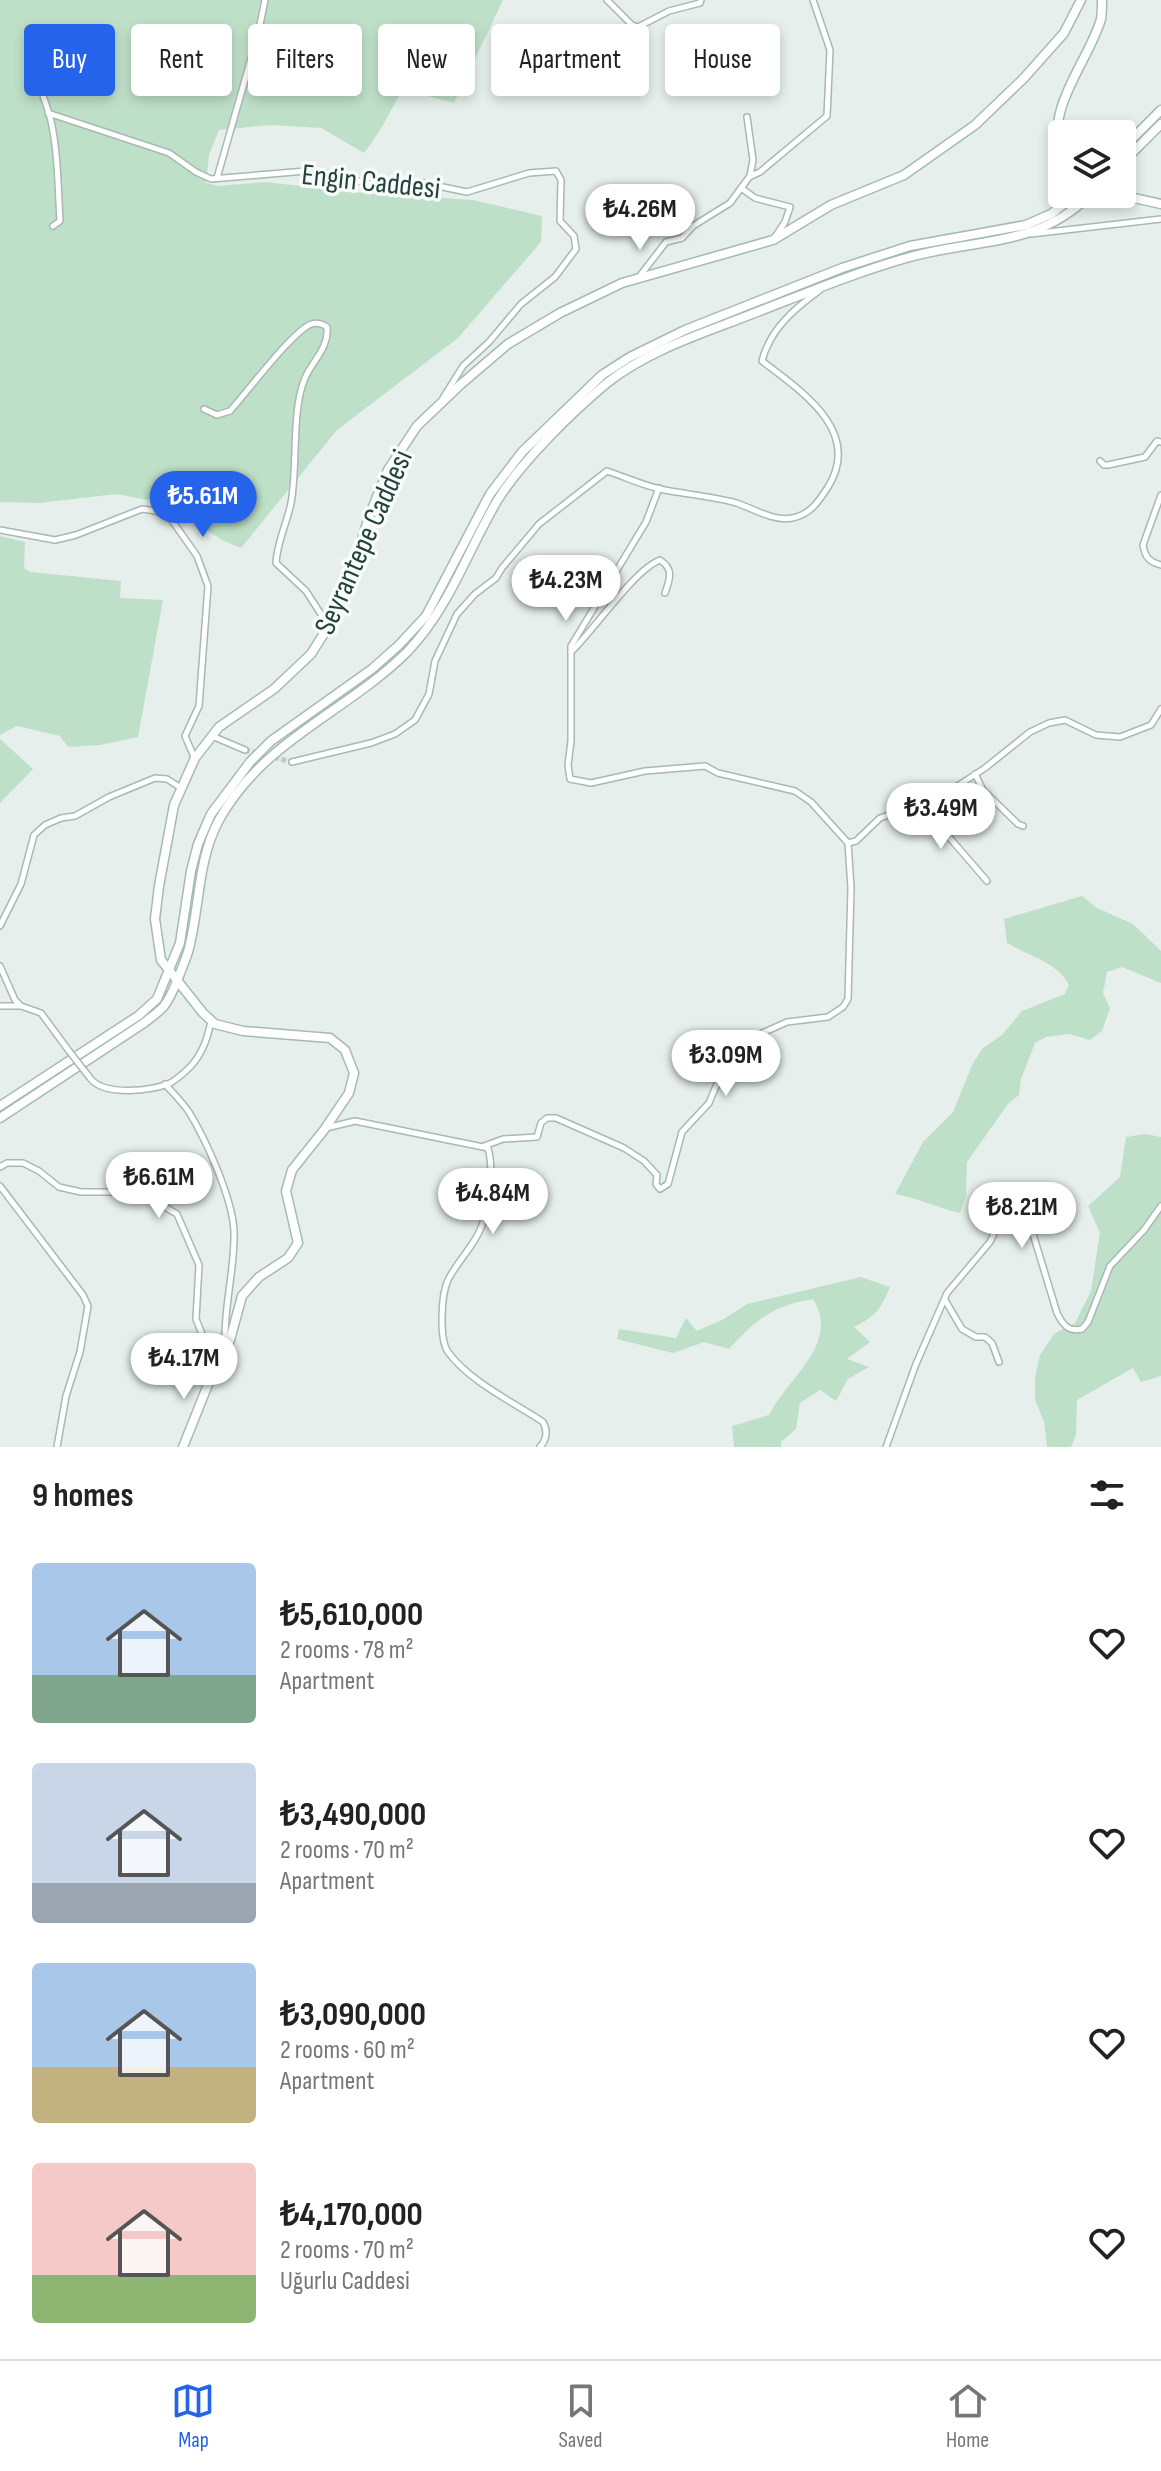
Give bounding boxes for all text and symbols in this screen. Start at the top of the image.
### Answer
chip: Buy [24,24,115,96]
chip: Rent [131,24,232,96]
chip: Filters [248,24,362,96]
chip: New [378,24,475,96]
chip: Apartment [491,24,649,96]
chip: House [665,24,780,96]
map controls [1048,120,1136,208]
button: layers [1048,120,1136,208]
street label: Engin Caddesi [300,157,442,207]
pin: ₺4.26M [575,184,705,252]
text: ₺4.26M [603,194,677,225]
street label: Seyrantepe Caddesi [307,445,421,640]
pin: ₺5.61M [138,471,268,539]
text: ₺5.61M [168,481,238,512]
pin: ₺4.23M [501,555,631,623]
text: ₺4.23M [530,565,602,596]
pin: ₺3.49M [876,783,1006,851]
text: ₺3.49M [904,793,978,824]
pin: ₺3.09M [661,1030,791,1098]
text: ₺3.09M [690,1040,762,1071]
pin: ₺6.61M [94,1152,224,1220]
text: ₺6.61M [124,1162,194,1193]
pin: ₺4.84M [428,1168,558,1236]
text: ₺4.84M [456,1178,530,1209]
pin: ₺8.21M [957,1182,1087,1250]
text: ₺8.21M [986,1192,1058,1223]
pin: ₺4.17M [119,1333,249,1401]
text: ₺4.17M [149,1343,219,1374]
icon: filters [1085,1473,1129,1517]
text: 9 homes [32,1475,133,1516]
text: ₺5,610,000 [280,1594,423,1635]
icon: home [96,1595,192,1691]
icon: heart [1085,1621,1129,1665]
text: 2 rooms · 78 m² [280,1635,414,1666]
text: Apartment [280,1666,374,1697]
text: ₺3,490,000 [280,1794,426,1835]
icon: home [96,1795,192,1891]
icon: heart [1085,1821,1129,1865]
text: 2 rooms · 70 m² [280,1835,414,1866]
text: Apartment [280,1866,374,1897]
text: ₺3,090,000 [280,1994,426,2035]
icon: home [96,1995,192,2091]
icon: heart [1085,2021,1129,2065]
text: 2 rooms · 60 m² [280,2035,415,2066]
text: Apartment [280,2066,374,2097]
text: ₺4,170,000 [280,2194,423,2235]
icon: home [96,2195,192,2291]
icon: heart [1085,2221,1129,2265]
text: 2 rooms · 70 m² [280,2235,414,2266]
text: Uğurlu Caddesi [280,2266,410,2297]
tab: Map [171,2379,215,2454]
tab: Saved [558,2379,603,2454]
tab: Home [946,2379,990,2454]

